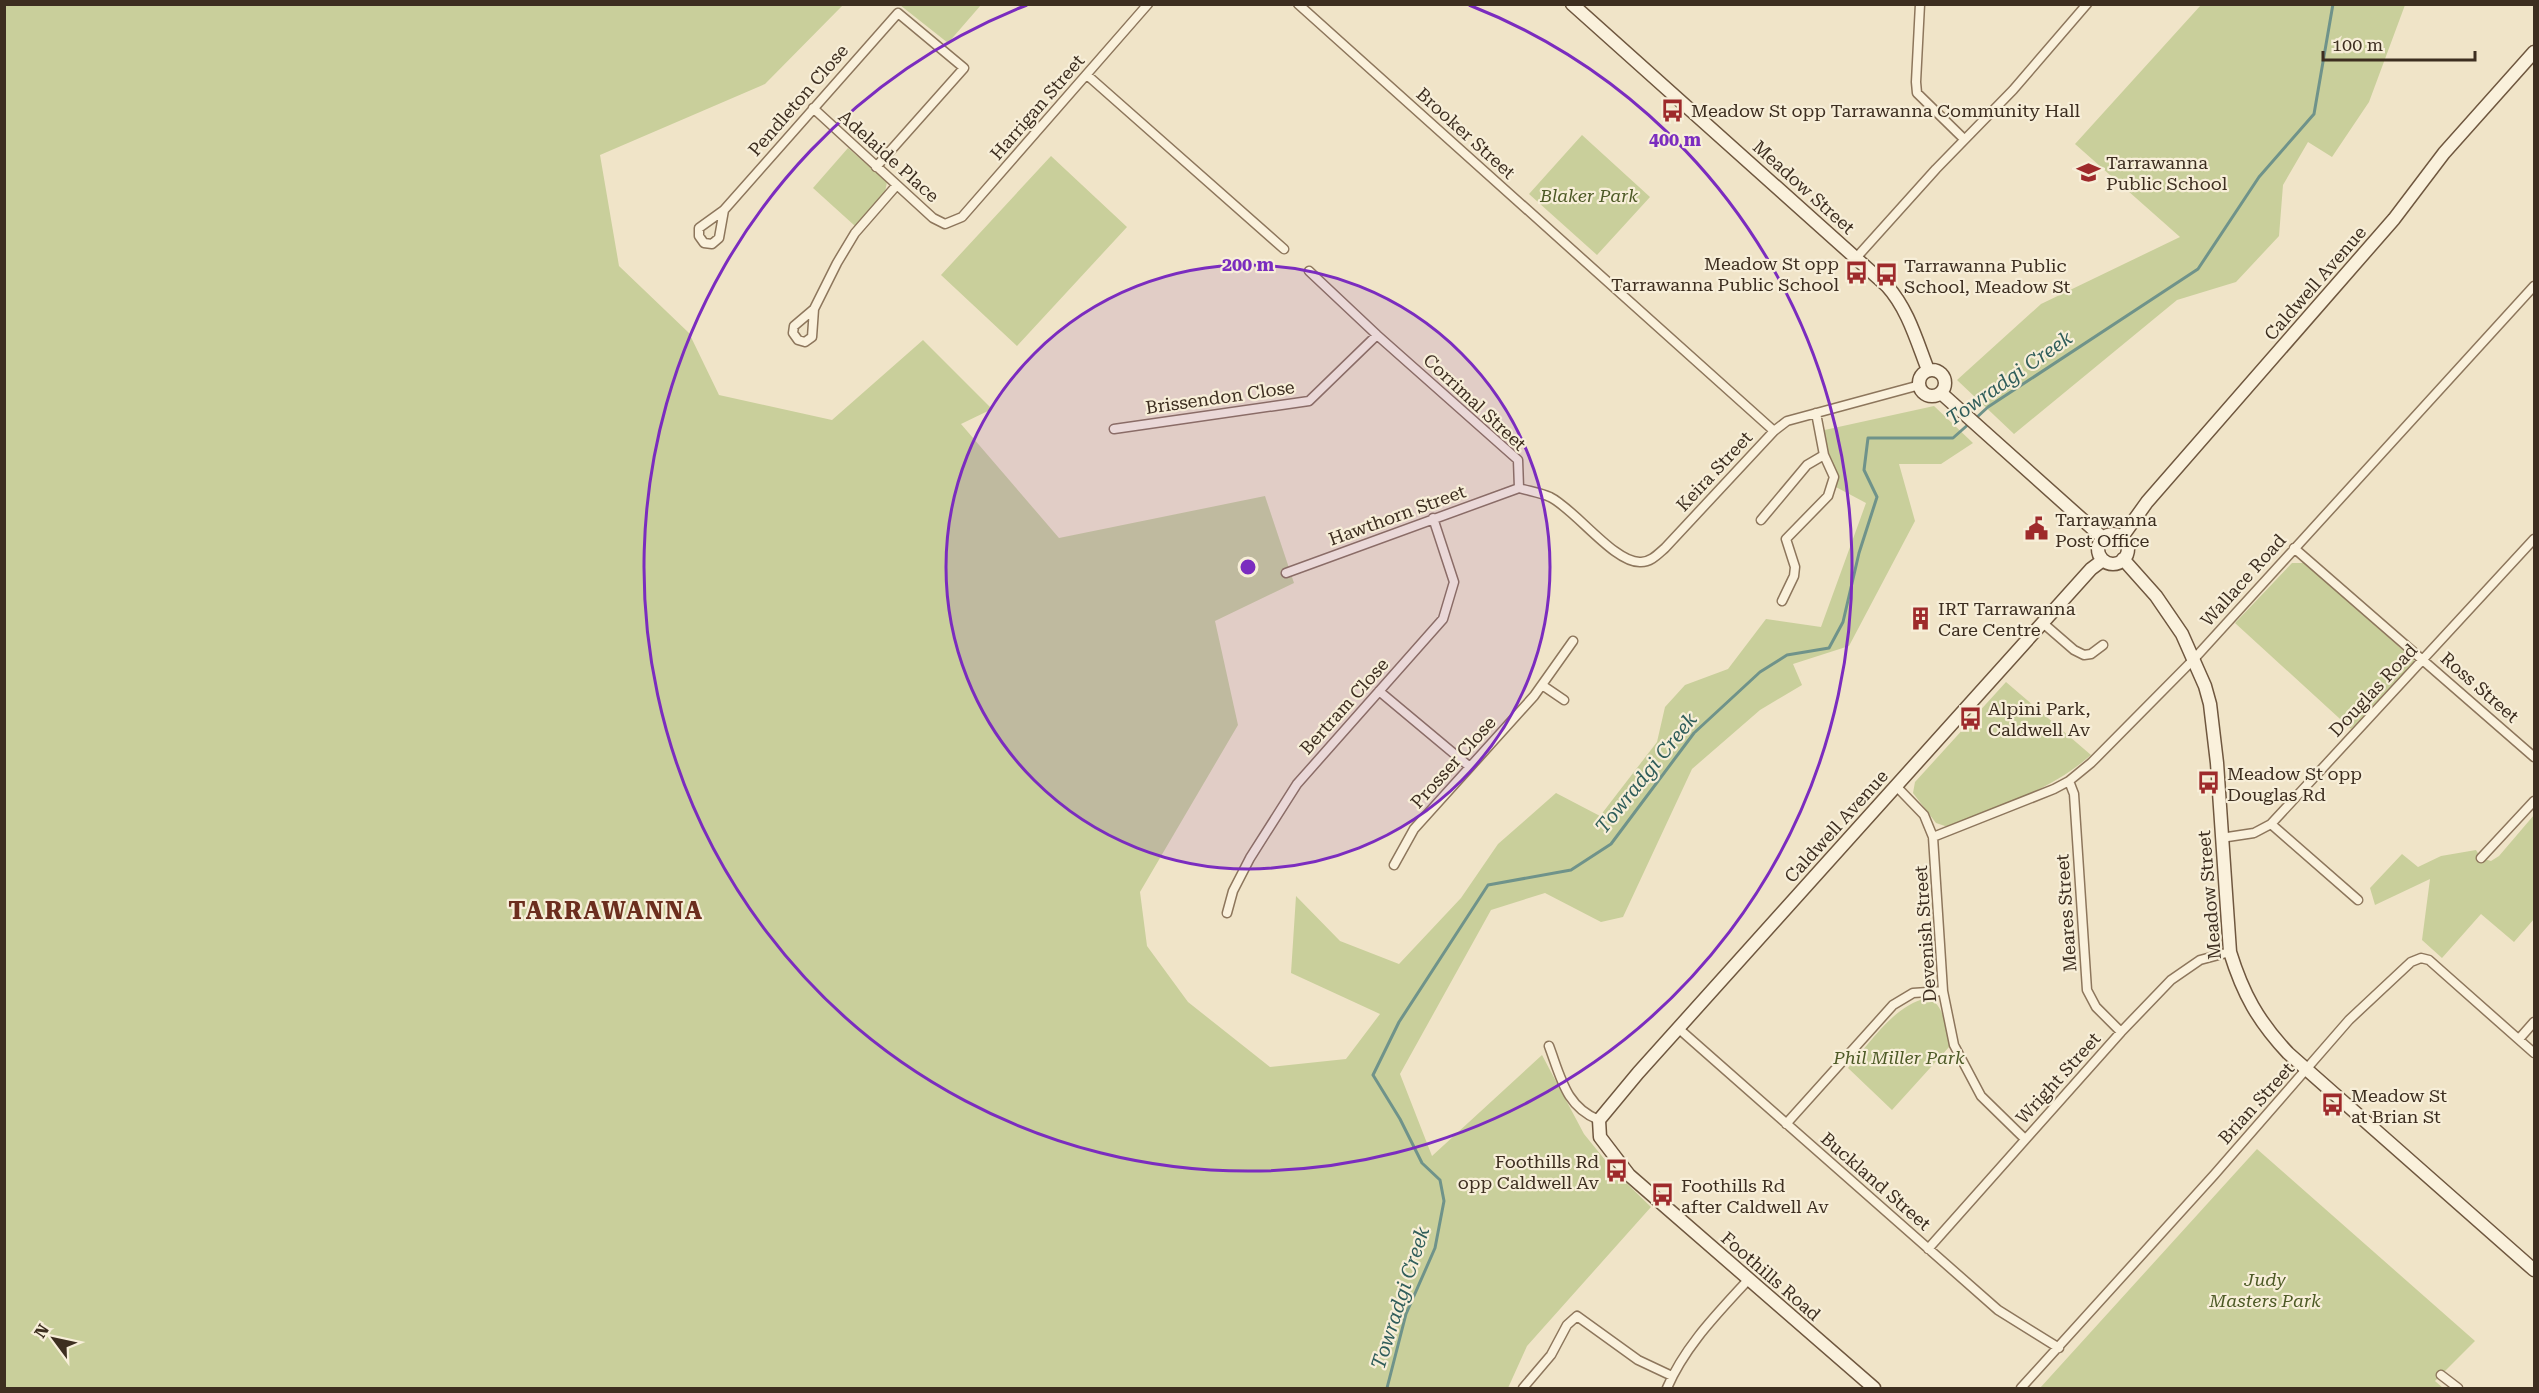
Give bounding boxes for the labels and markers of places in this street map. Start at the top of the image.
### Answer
bus stop icon: Meadow St opp Tarrawanna Community Hall [1660,97,1686,123]
place label: Meadow St opp Tarrawanna Community Hall [1691,100,2081,121]
place label: Tarrawanna Public School [2106,152,2228,194]
school or university icon: Tarrawanna Public School [2075,159,2101,185]
place label: Meadow St opp Tarrawanna Public School [1611,253,1839,295]
place label: Tarrawanna Public School, Meadow St [1904,255,2071,297]
bus stop icon: Meadow St opp Tarrawanna Public School [1844,260,1870,286]
bus stop icon: Tarrawanna Public School, Meadow St [1873,262,1899,288]
place label: Tarrawanna Post Office [2055,509,2157,551]
public building icon: Tarrawanna Post Office [2024,516,2050,542]
centre of rings [1238,557,1258,577]
place label: IRT Tarrawanna Care Centre [1938,598,2076,640]
building icon: IRT Tarrawanna Care Centre [1907,605,1933,631]
place label: Alpini Park, Caldwell Av [1988,698,2091,740]
bus stop icon: Alpini Park, Caldwell Av [1957,705,1983,731]
place label: Meadow St opp Douglas Rd [2227,763,2362,805]
bus stop icon: Meadow St opp Douglas Rd [2196,770,2222,796]
place label: Meadow St at Brian St [2351,1085,2447,1127]
bus stop icon: Meadow St at Brian St [2320,1092,2346,1118]
place label: Foothills Rd opp Caldwell Av [1458,1151,1600,1193]
bus stop icon: Foothills Rd opp Caldwell Av [1604,1158,1630,1184]
place label: Foothills Rd after Caldwell Av [1681,1175,1829,1217]
bus stop icon: Foothills Rd after Caldwell Av [1650,1182,1676,1208]

